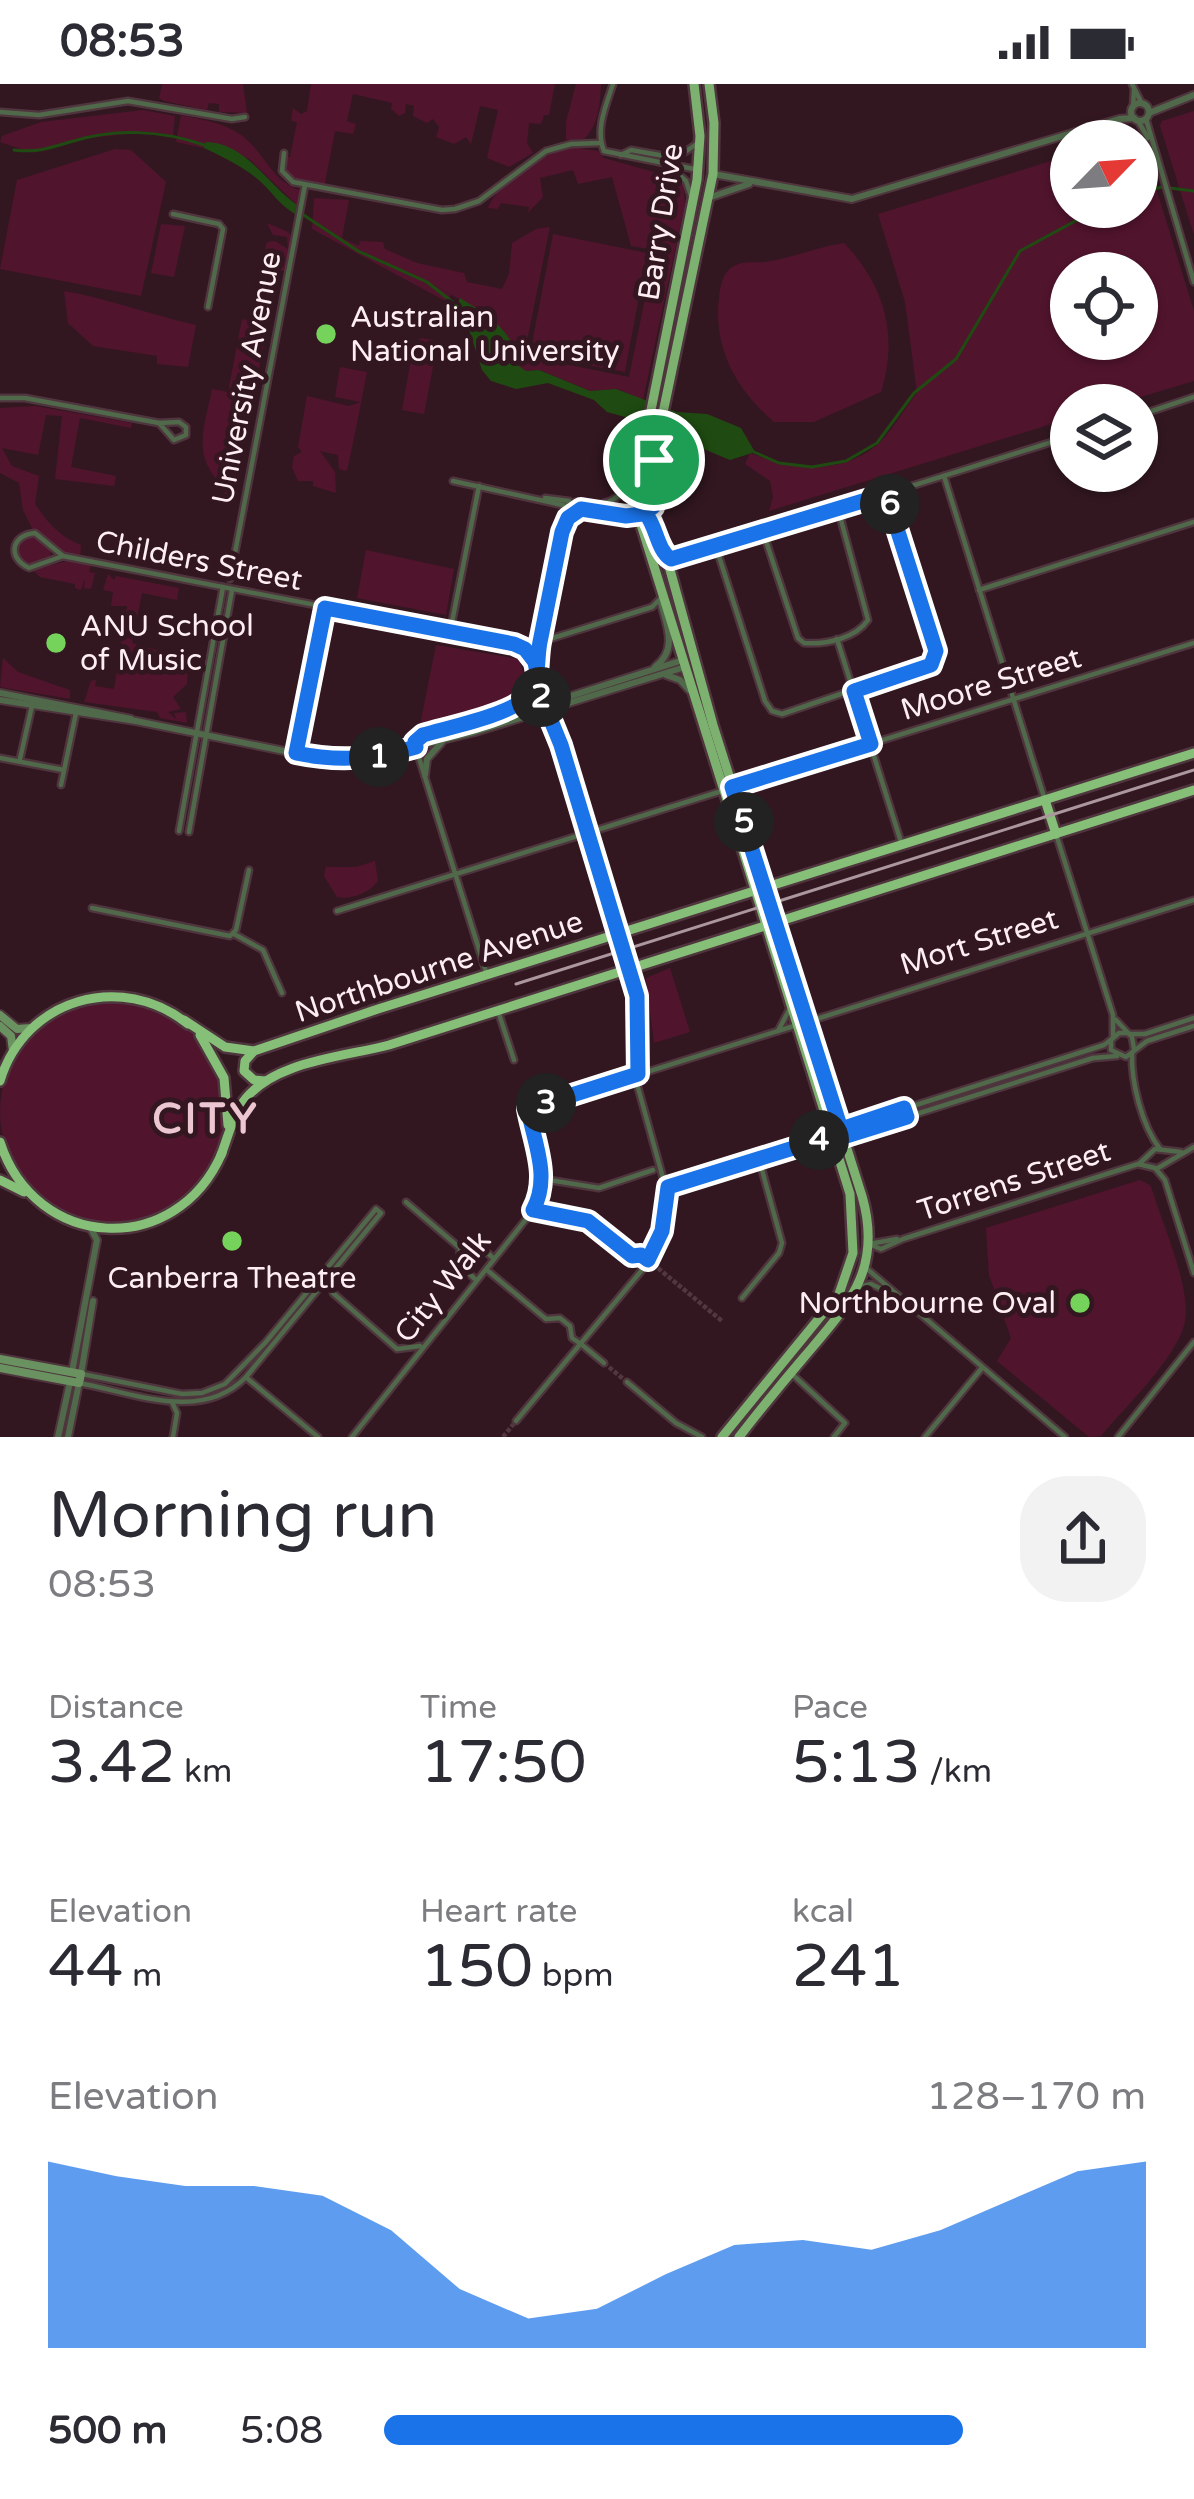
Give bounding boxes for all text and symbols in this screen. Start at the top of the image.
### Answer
text: 08:53 [60,15,185,69]
north arrow [1050,120,1158,228]
map controls [1050,120,1158,492]
street label: Barry Drive [630,141,692,303]
street label: University Avenue [204,249,290,507]
button: locate [1050,252,1158,360]
place label: Australian National University [350,299,620,370]
marker: Australian National University [313,321,339,347]
button: layers [1050,384,1158,492]
pin [603,409,705,511]
icon: arrive [621,427,687,493]
pin: 6 [860,474,920,534]
text: 6 [880,484,900,523]
street label: Childers Street [93,523,305,599]
place label: ANU School of Music [80,608,254,679]
marker: ANU School of Music [43,630,69,656]
street label: Moore Street [896,639,1086,729]
pin: 2 [511,667,571,727]
text: 2 [531,677,551,716]
pin: 1 [349,727,409,787]
text: 1 [369,737,389,776]
pin: 5 [714,792,774,852]
text: 5 [734,802,754,841]
street label: Mort Street [896,900,1062,984]
street label: Northbourne Avenue [290,903,588,1031]
pin: 3 [516,1073,576,1133]
text: 3 [536,1083,556,1122]
district label: CITY [152,1094,260,1145]
pin: 4 [789,1110,849,1170]
text: 4 [809,1120,829,1159]
street label: Torrens Street [913,1132,1115,1230]
street label: City Walk [387,1224,499,1350]
marker: Canberra Theatre [219,1228,245,1254]
place label: Canberra Theatre [108,1260,356,1297]
place label: Northbourne Oval [798,1285,1056,1322]
marker: Northbourne Oval [1067,1290,1093,1316]
text: Morning run [48,1476,438,1556]
button: share [1020,1476,1146,1602]
text: 08:53 [48,1561,156,1608]
text: Distance [48,1688,184,1727]
text: Time [420,1688,497,1727]
text: Pace [792,1688,868,1727]
text: 3.42 [48,1727,175,1799]
text: 17:50 [420,1727,586,1799]
text: 5:13 [792,1727,921,1799]
text: km [175,1752,232,1791]
text: /km [921,1752,992,1791]
text: Elevation [48,1892,192,1931]
text: Heart rate [420,1892,577,1931]
text: kcal [792,1892,854,1931]
text: 44 [48,1931,123,2003]
text: 150 [420,1931,533,2003]
text: 241 [792,1931,905,2003]
text: m [123,1956,162,1995]
text: bpm [533,1956,614,1995]
text: Elevation [48,2073,218,2120]
text: 128–170 m [926,2073,1146,2120]
text: 500 m [48,2407,167,2454]
text: 5:08 [240,2407,324,2454]

